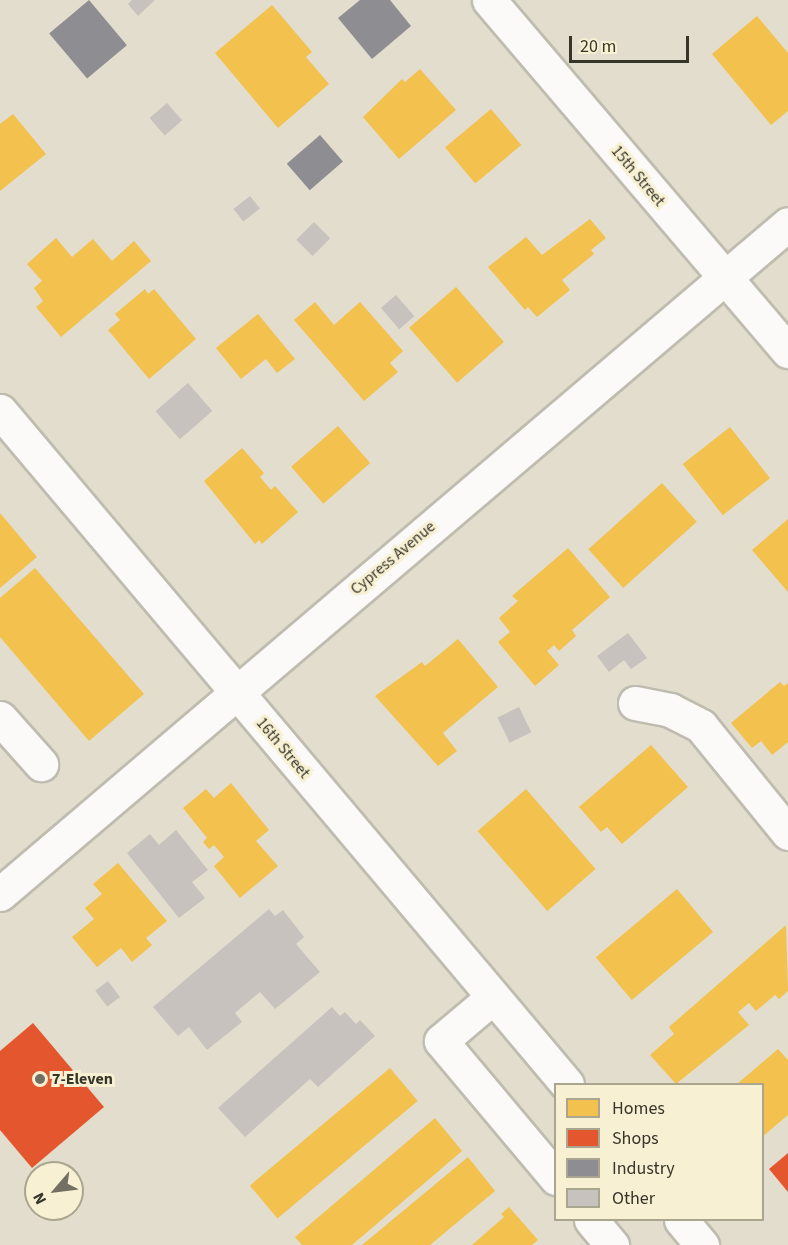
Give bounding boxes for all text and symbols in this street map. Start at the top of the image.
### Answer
scale bar [572,24,692,62]
text: 20 m [580,34,616,59]
street label: 15th Street [607,142,669,210]
street label: Cypress Avenue [347,517,439,599]
street label: 16th Street [252,714,314,782]
place label: 7-Eleven [52,1069,113,1089]
marker: 7-Eleven [33,1072,47,1086]
legend [554,1083,764,1221]
text: Homes [612,1096,665,1121]
text: Shops [612,1126,659,1151]
text: Industry [612,1156,675,1181]
north arrow [24,1161,84,1221]
text: Other [612,1186,655,1211]
text: N [28,1189,52,1208]

